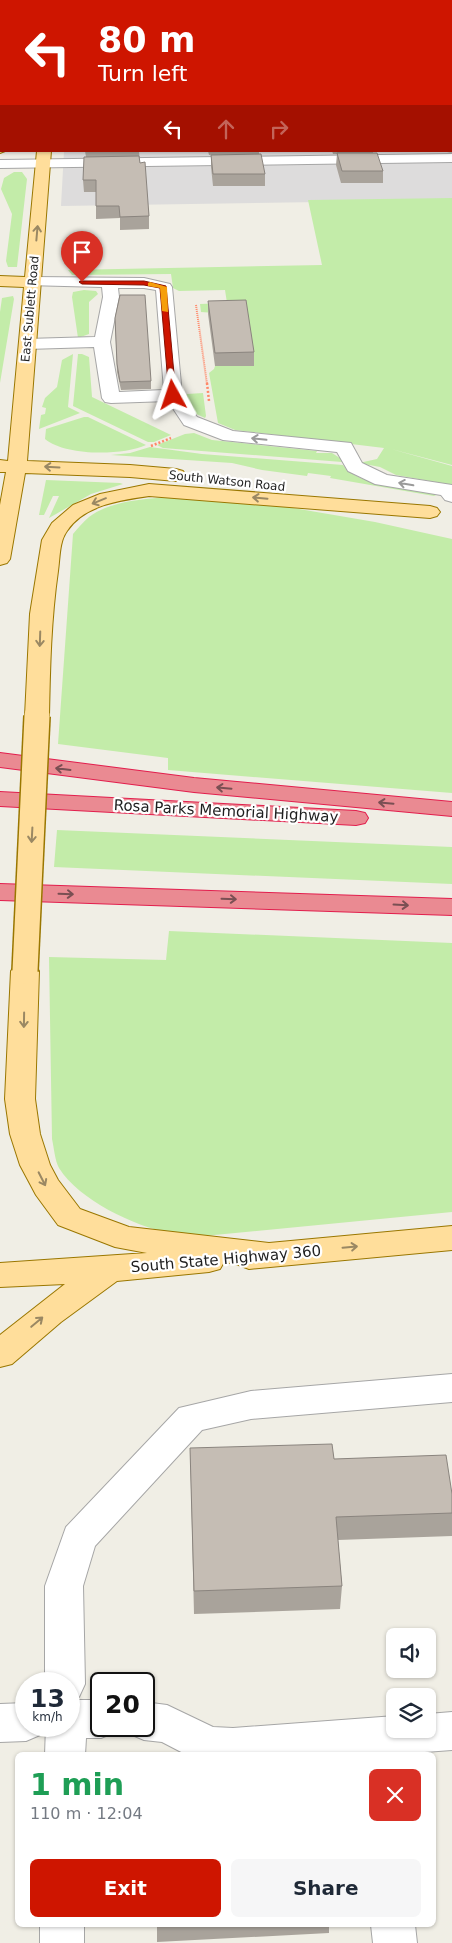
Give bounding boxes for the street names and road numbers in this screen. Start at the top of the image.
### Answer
street label: East Sublett Road [18,255,42,363]
street label: South Watson Road [168,468,286,494]
street label: Rosa Parks Memorial Highway [113,796,339,826]
street label: South State Highway 360 [130,1242,322,1276]

